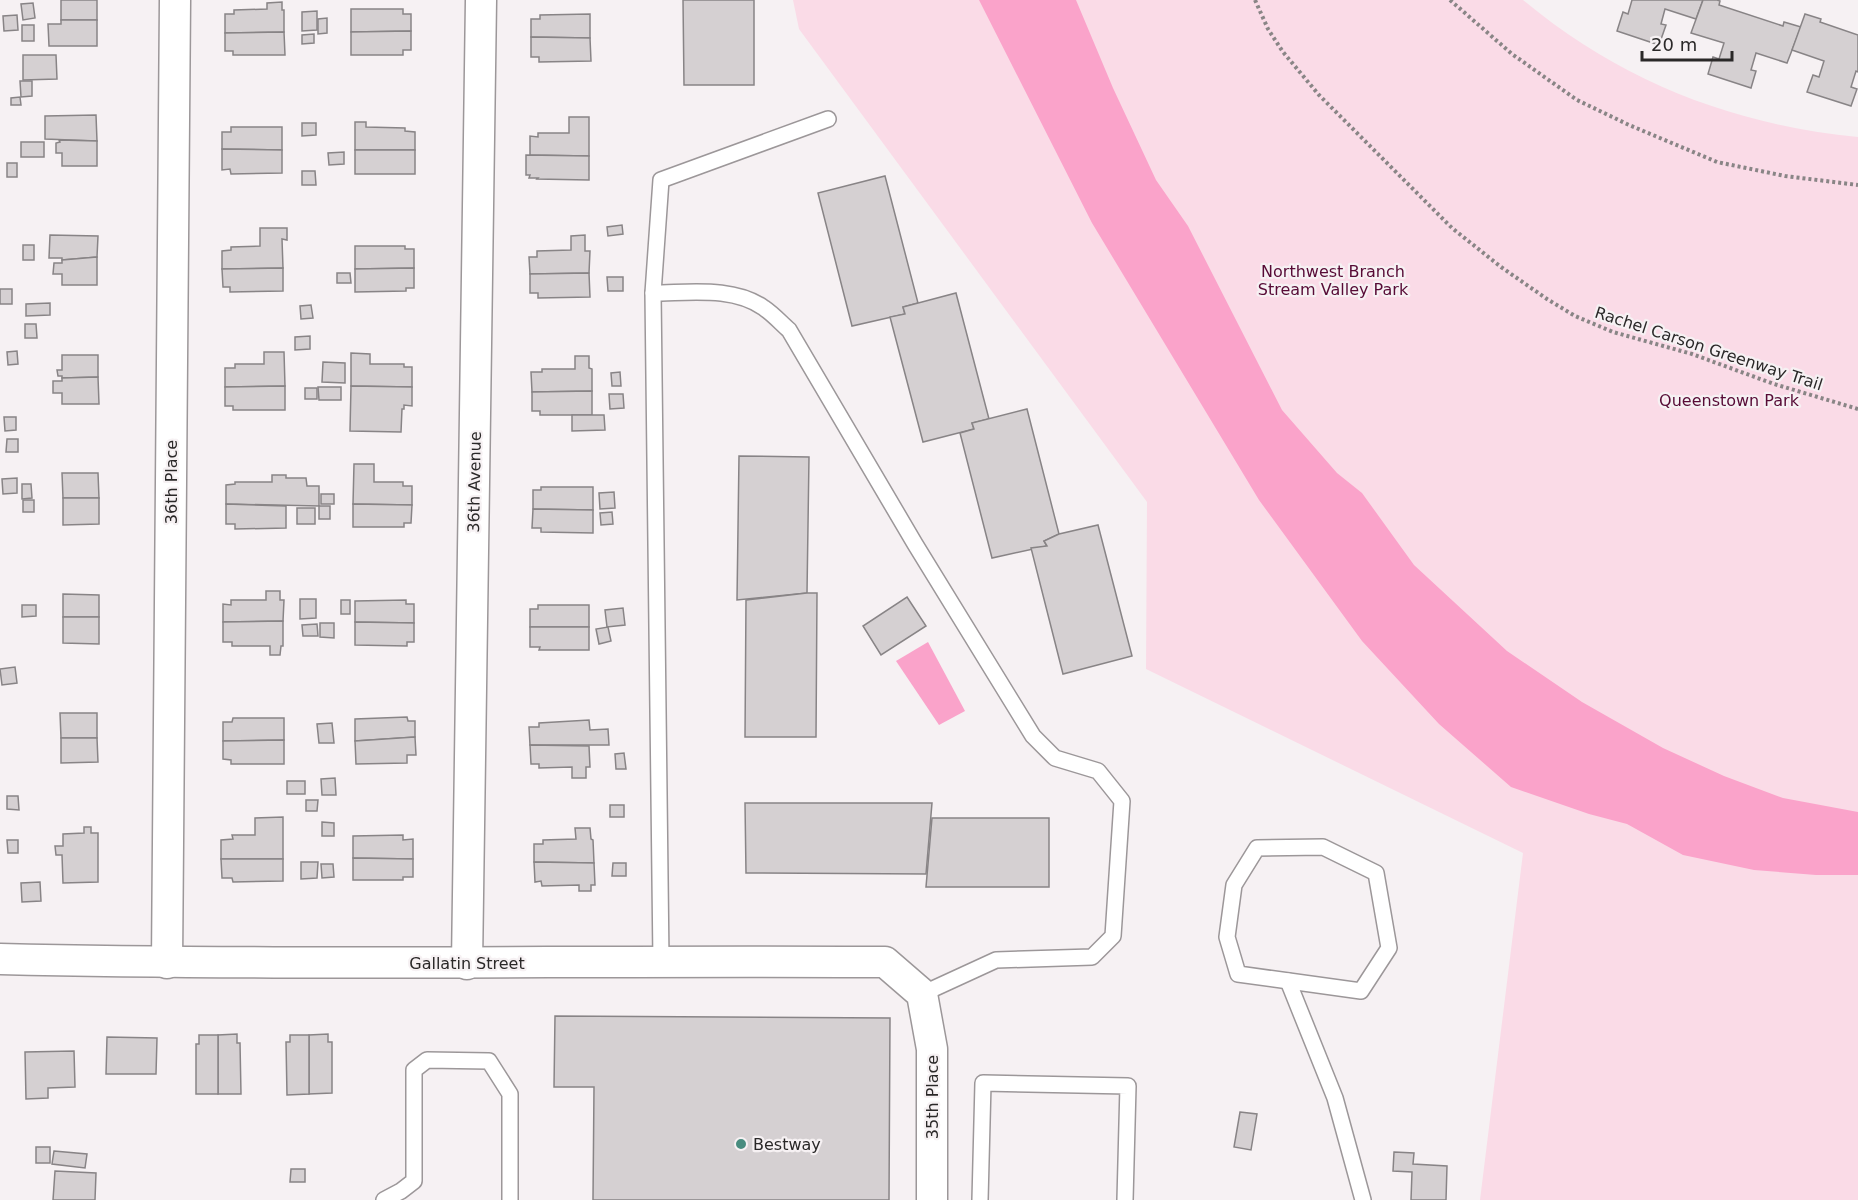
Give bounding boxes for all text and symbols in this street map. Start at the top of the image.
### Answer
scale bar [1642,24,1732,62]
text: 20 m [1651,34,1697,55]
park label: Northwest Branch Stream Valley Park [1258,262,1409,299]
street label: Rachel Carson Greenway Trail [1593,303,1825,394]
park label: Queenstown Park [1659,391,1800,410]
street label: 36th Avenue [464,431,485,533]
street label: 36th Place [162,440,181,524]
street label: Gallatin Street [409,954,525,973]
street label: 35th Place [923,1055,942,1139]
place label: Bestway [753,1135,821,1154]
marker: Bestway [734,1137,748,1151]

